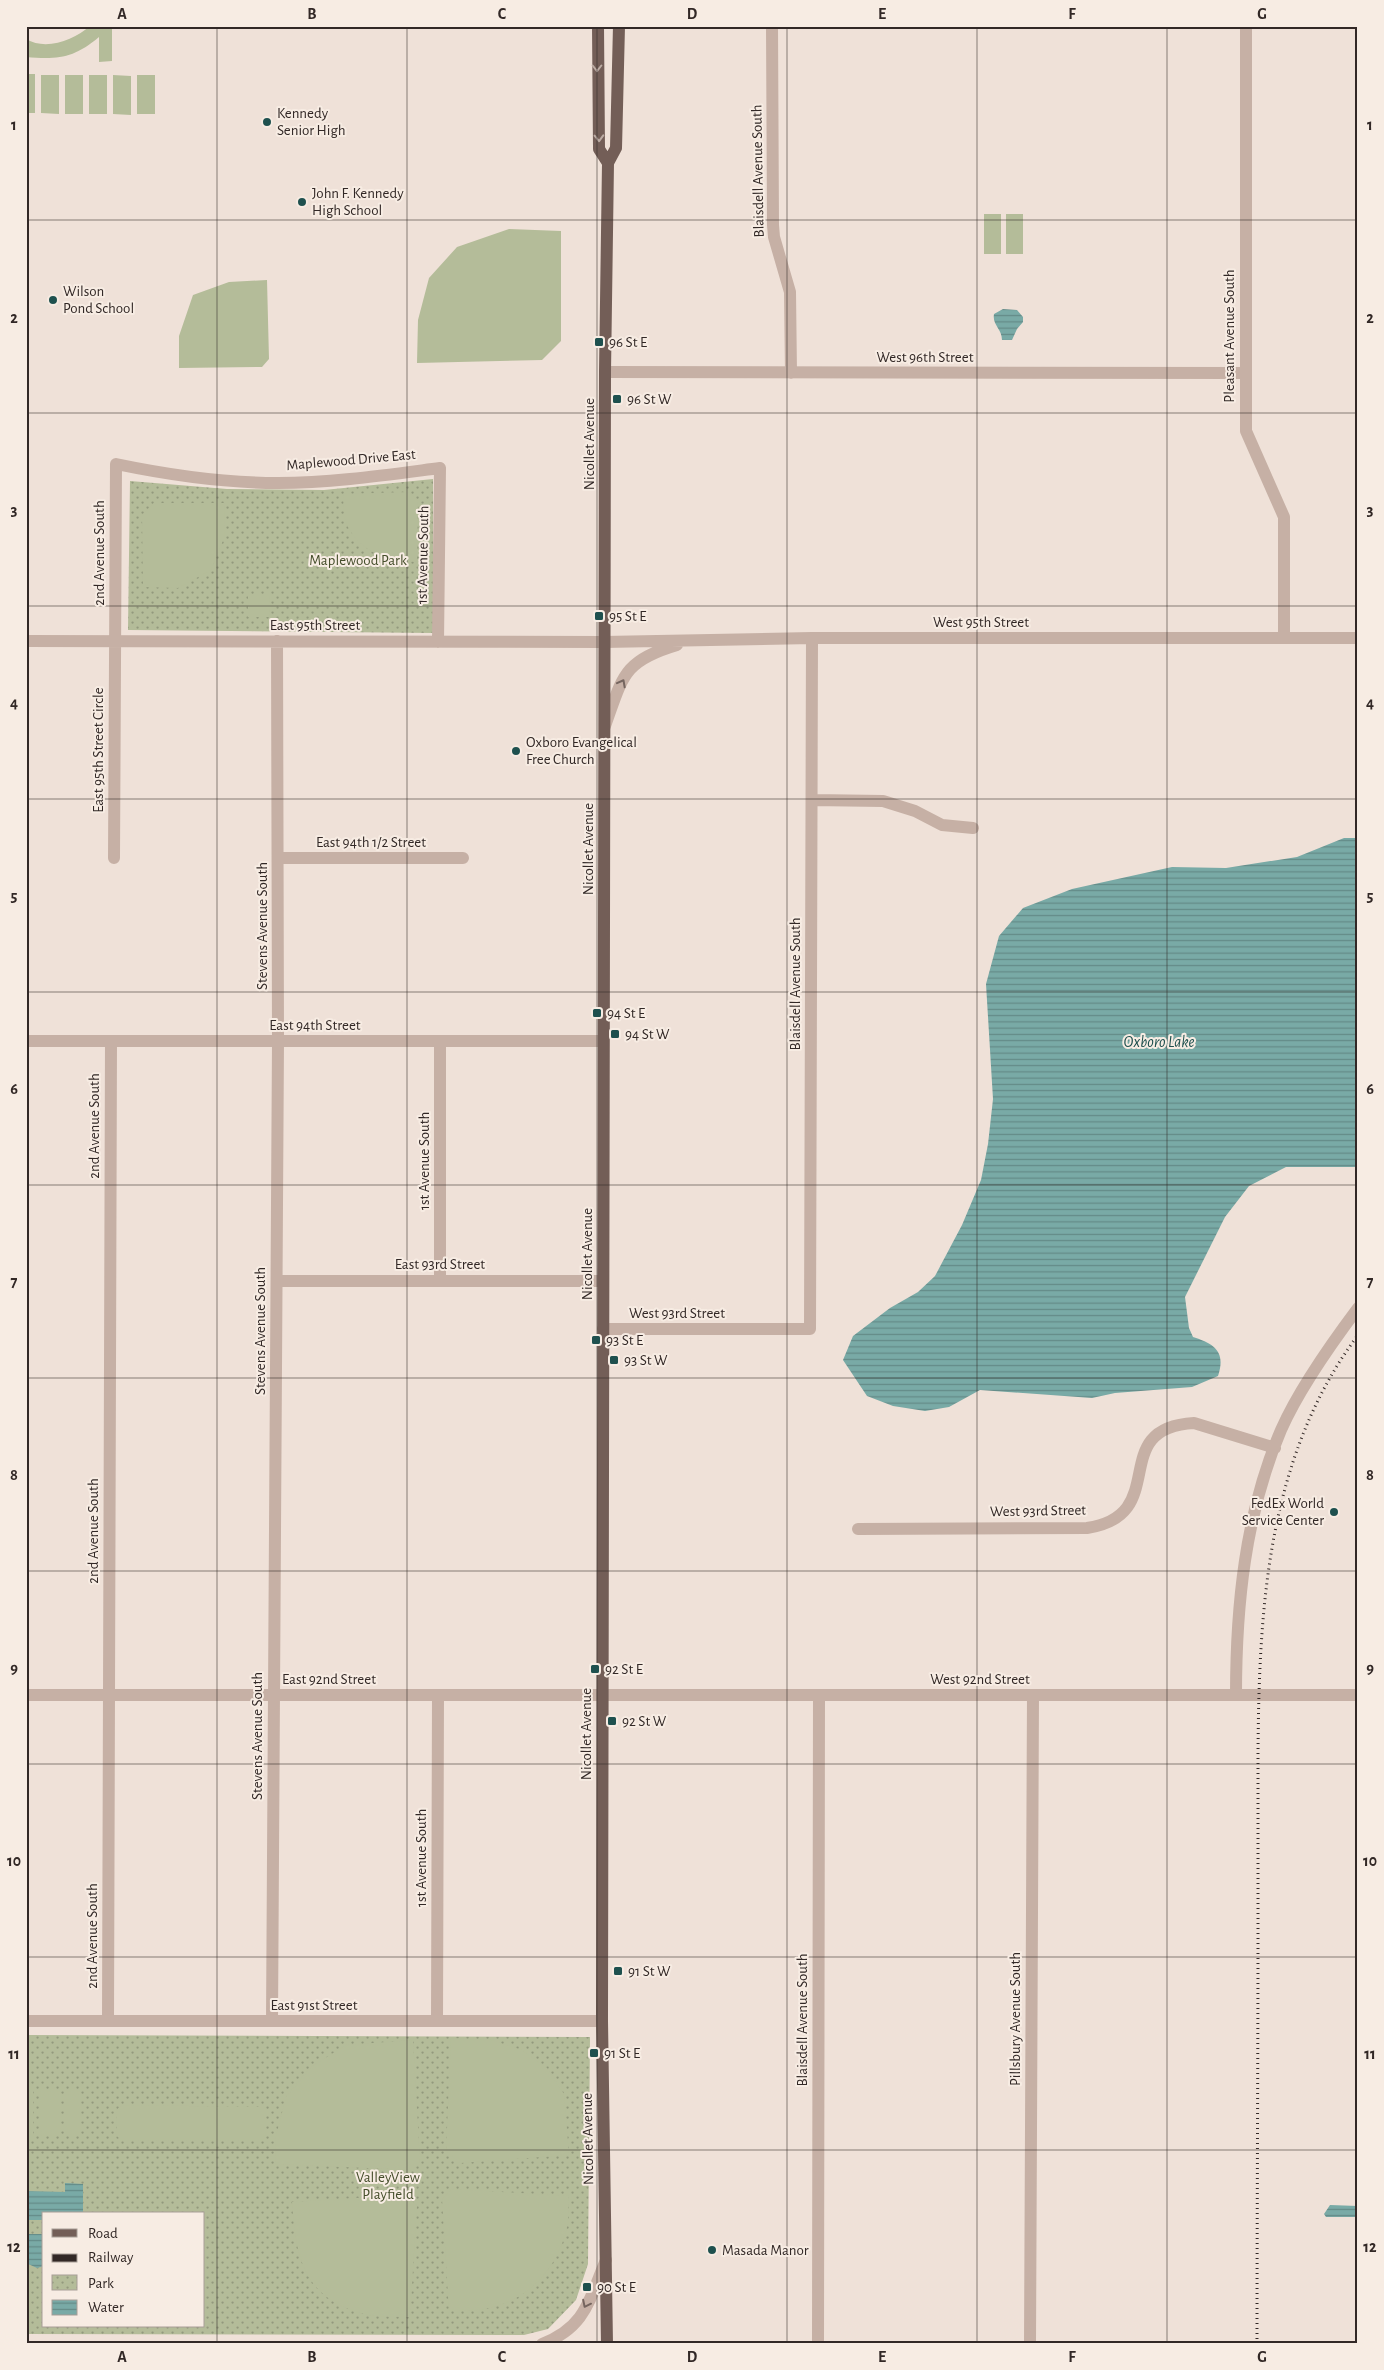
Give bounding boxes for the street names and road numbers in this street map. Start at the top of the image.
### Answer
street label: Blaisdell Avenue South [749,104,767,238]
street label: Pleasant Avenue South [1222,269,1237,403]
street label: West 96th Street [877,350,974,365]
street label: Nicollet Avenue [582,398,597,490]
street label: Maplewood Drive East [286,447,416,473]
street label: 2nd Avenue South [92,500,107,606]
street label: 1st Avenue South [415,506,431,604]
street label: West 95th Street [933,615,1029,630]
street label: East 95th Street [270,618,360,633]
street label: East 95th Street Circle [91,687,106,813]
street label: Nicollet Avenue [581,803,596,895]
street label: East 94th 1/2 Street [316,835,426,850]
street label: Stevens Avenue South [255,862,270,990]
street label: Blaisdell Avenue South [788,917,803,1051]
street label: East 94th Street [269,1018,361,1033]
street label: 2nd Avenue South [87,1073,102,1179]
street label: 1st Avenue South [417,1112,432,1210]
street label: Nicollet Avenue [580,1208,595,1300]
street label: East 93rd Street [395,1257,485,1272]
street label: Stevens Avenue South [253,1267,268,1395]
street label: West 93rd Street [629,1306,725,1321]
street label: 2nd Avenue South [86,1478,101,1584]
street label: West 93rd Street [990,1503,1086,1519]
street label: Stevens Avenue South [250,1672,265,1800]
street label: East 92nd Street [282,1672,376,1687]
street label: West 92nd Street [930,1672,1030,1687]
street label: Nicollet Avenue [579,1688,594,1780]
street label: 1st Avenue South [414,1809,429,1907]
street label: 2nd Avenue South [85,1883,100,1989]
street label: Pillsbury Avenue South [1008,1952,1023,2086]
street label: Blaisdell Avenue South [795,1953,810,2087]
street label: East 91st Street [270,1998,358,2013]
street label: Nicollet Avenue [580,2093,596,2185]

